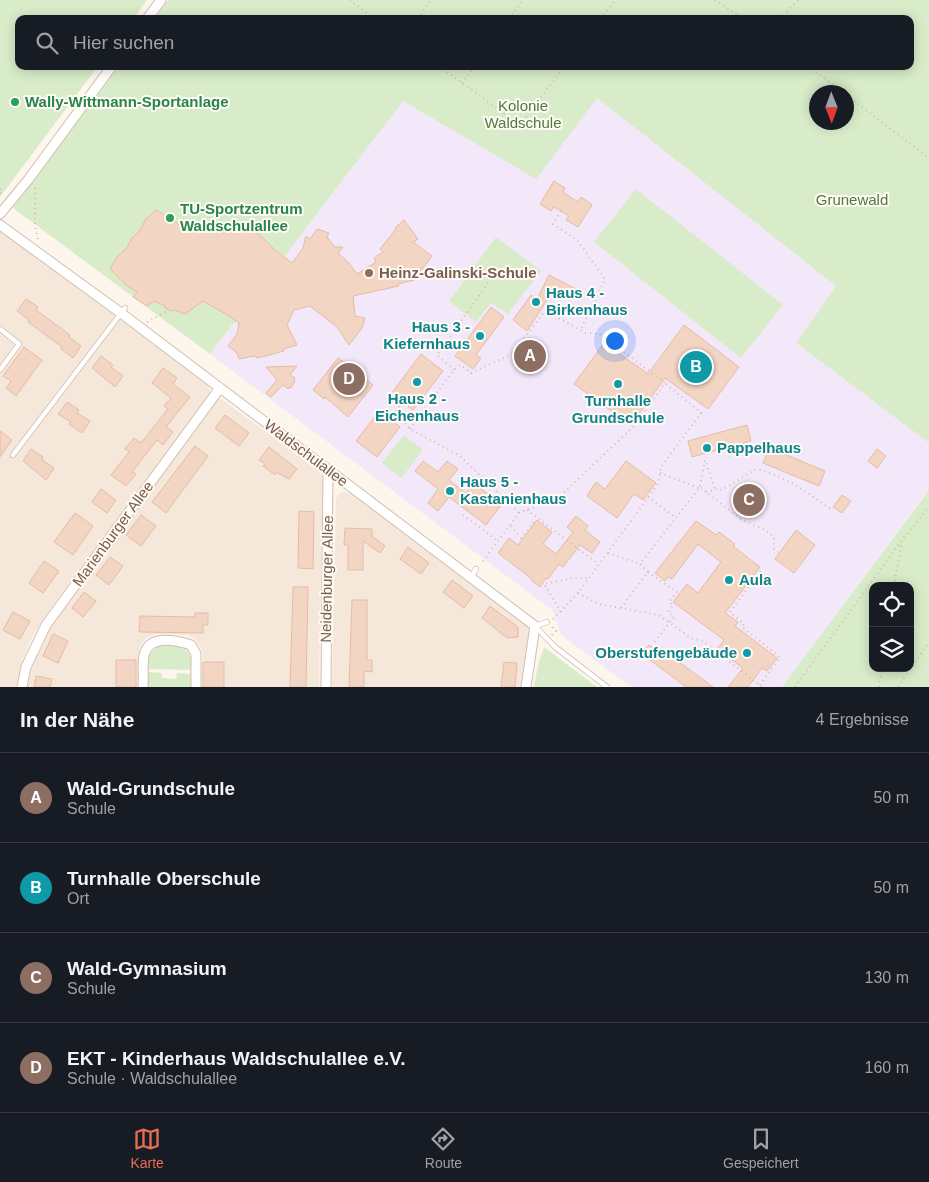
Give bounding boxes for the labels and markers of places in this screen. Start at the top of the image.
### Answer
place label: Wally-Wittmann-Sportanlage [25,93,228,110]
marker: Wally-Wittmann-Sportanlage [9,96,21,108]
place label: TU-Sportzentrum Waldschulallee [180,200,303,234]
marker: TU-Sportzentrum Waldschulallee [164,212,176,224]
place label: Heinz-Galinski-Schule [379,264,537,281]
marker: Heinz-Galinski-Schule [363,267,375,279]
place label: Haus 4 - Birkenhaus [546,284,628,318]
marker: Haus 4 - Birkenhaus [530,296,542,308]
place label: Haus 3 - Kiefernhaus [383,318,470,352]
marker: Haus 3 - Kiefernhaus [474,330,486,342]
pin: A [514,337,546,375]
pin: B [680,348,712,386]
pin: D [333,360,365,398]
marker: Haus 2 - Eichenhaus [411,376,423,388]
marker: Turnhalle Grundschule [612,378,624,390]
place label: Haus 2 - Eichenhaus [375,390,459,424]
place label: Turnhalle Grundschule [572,392,664,426]
place label: Pappelhaus [717,439,801,456]
marker: Pappelhaus [701,442,713,454]
place label: Haus 5 - Kastanienhaus [460,473,567,507]
pin: C [733,481,765,519]
marker: Haus 5 - Kastanienhaus [444,485,456,497]
place label: Aula [739,571,772,588]
marker: Aula [723,574,735,586]
place label: Oberstufengebäude [595,644,737,661]
marker: Oberstufengebäude [741,647,753,659]

